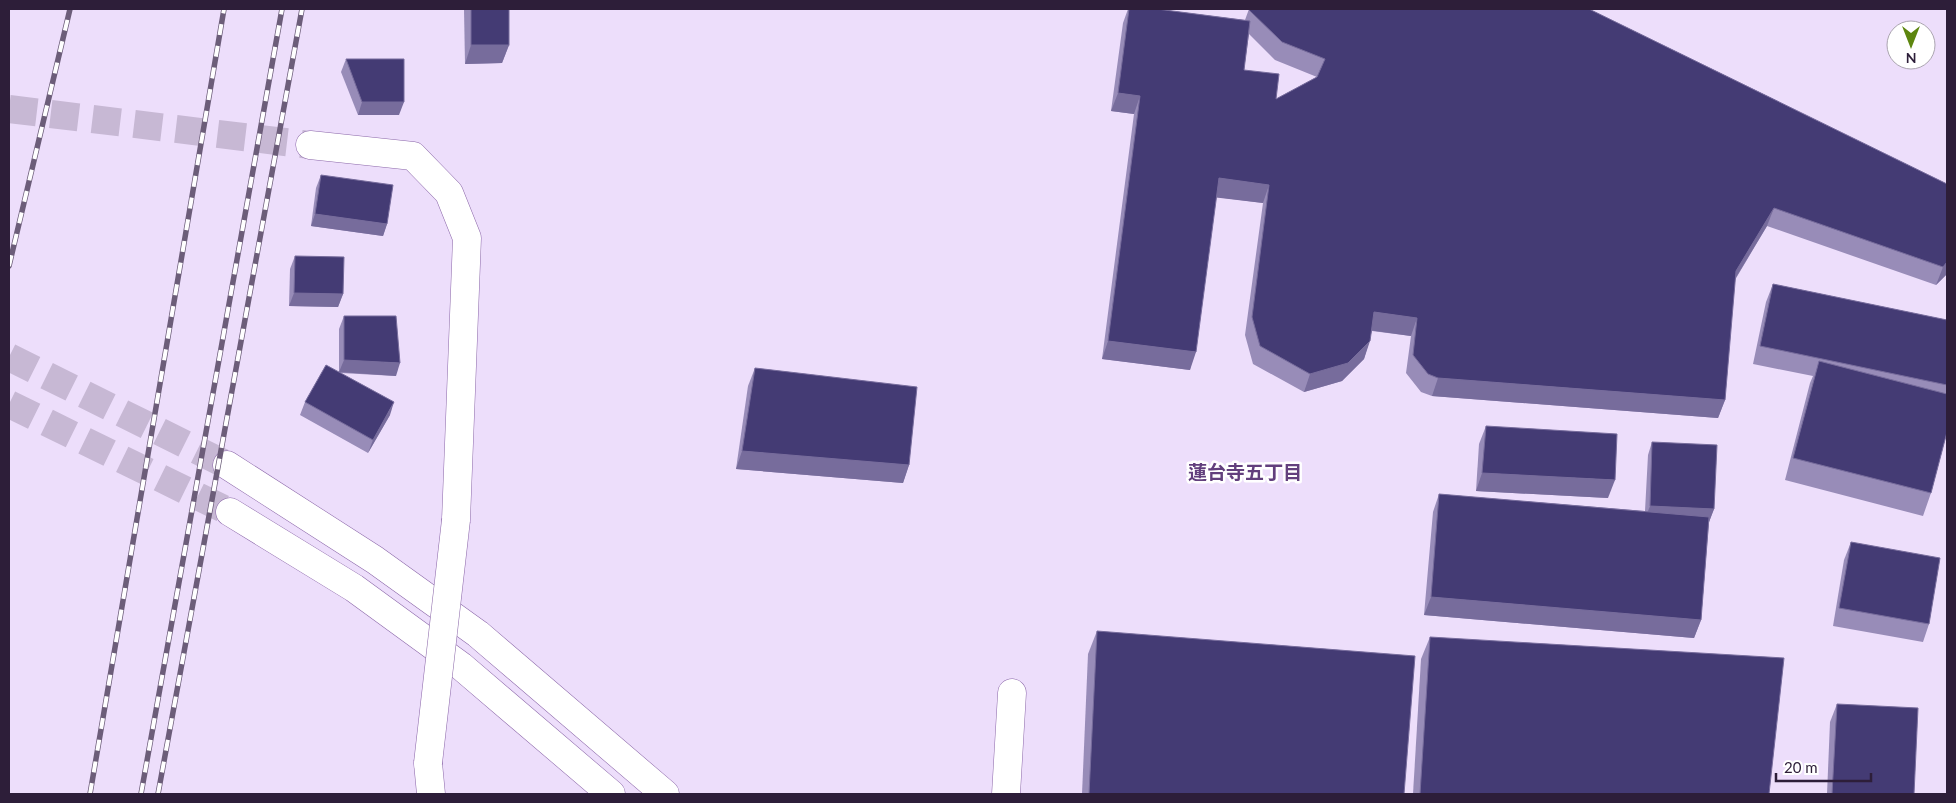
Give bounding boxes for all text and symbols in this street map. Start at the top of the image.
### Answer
north arrow [1886,20,1936,70]
text: N [1906,50,1916,67]
district label: 蓮台寺五丁目 [1188,460,1302,483]
scale bar [1776,750,1871,782]
text: 20 m [1784,758,1818,776]

